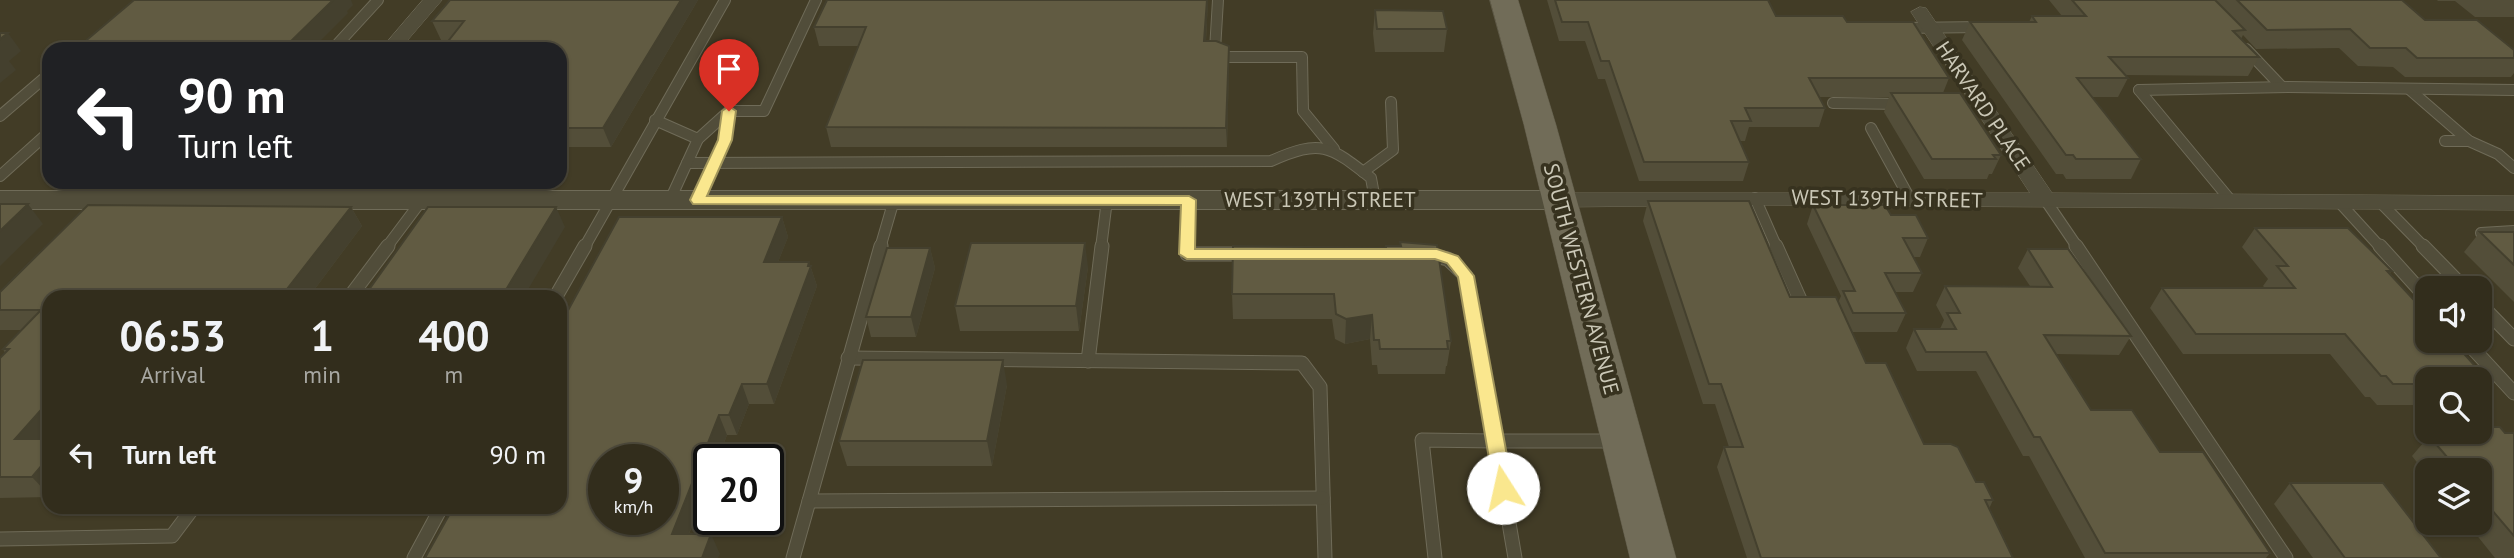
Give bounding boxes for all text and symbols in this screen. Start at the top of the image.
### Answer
street label: HARVARD PLACE [1930,36,2037,176]
pin [699,39,759,111]
icon: arrive [710,50,748,88]
text: 90 m [178,63,285,127]
icon: left [63,70,154,161]
text: Turn left [178,125,293,167]
street label: SOUTH WESTERN AVENUE [1538,160,1625,397]
street label: WEST 139TH STREET [1791,183,1983,214]
street label: WEST 139TH STREET [1224,186,1416,213]
map controls [2415,276,2492,535]
button: sound [2415,276,2492,353]
text: 06:53 [119,308,226,363]
text: 1 [310,308,334,363]
text: 400 [418,308,490,363]
text: Arrival [140,360,205,389]
text: min [303,360,341,389]
text: m [445,360,463,389]
button: search [2415,367,2492,444]
icon: left [63,436,101,474]
text: Turn left [122,438,216,471]
text: 90 m [490,438,546,471]
speed limit sign: 20 [693,444,784,535]
position arrow [1466,451,1540,525]
text: 9 [624,457,643,503]
button: layers [2415,458,2492,535]
text: km/h [614,495,653,518]

